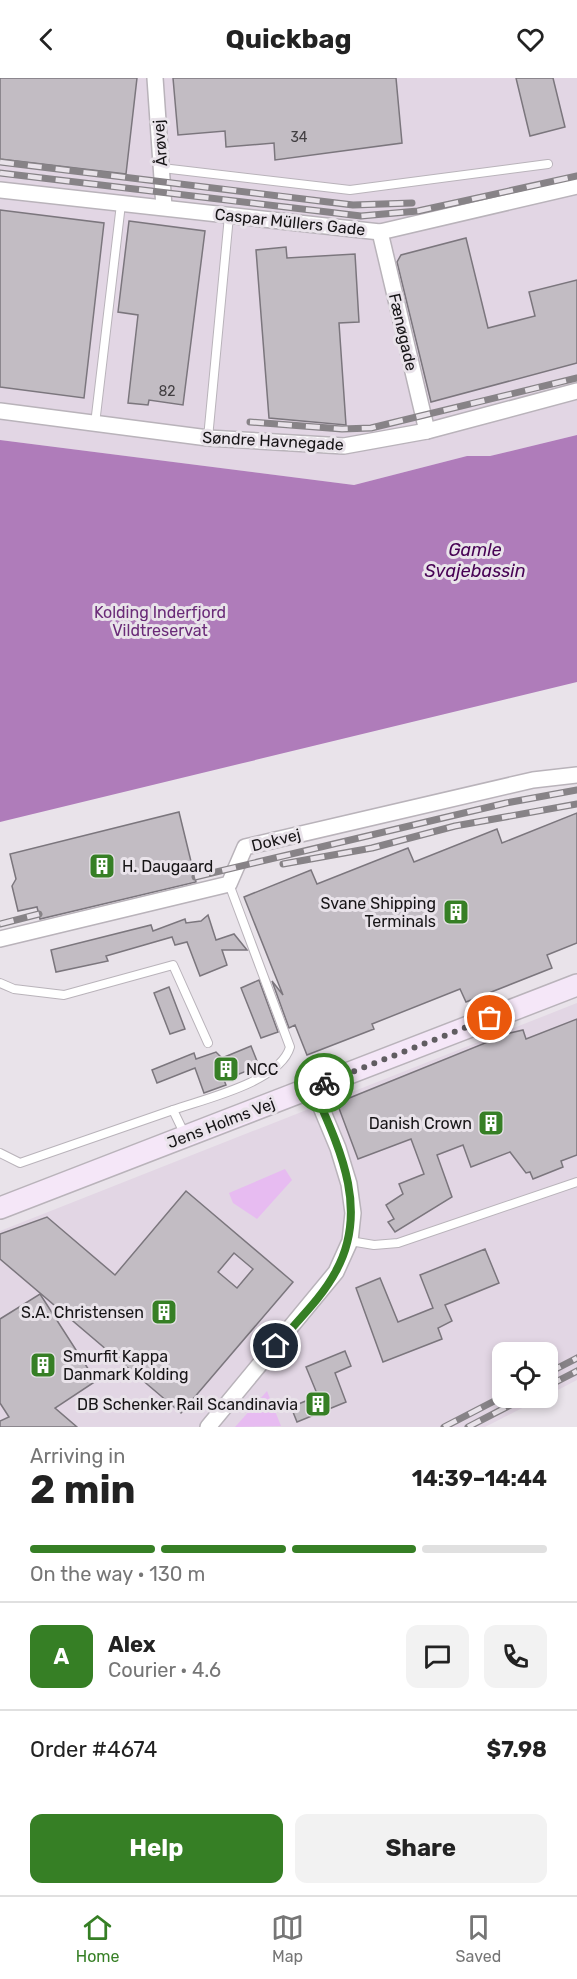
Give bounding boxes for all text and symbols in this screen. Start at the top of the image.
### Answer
icon: back [30,23,63,56]
text: Quickbag [225,23,352,55]
icon: heart [514,23,547,56]
street label: Årøvej [149,119,171,167]
house number: 34 [290,129,308,146]
street label: Caspar Müllers Gade [214,205,366,239]
street label: Fænøgade [385,291,421,373]
house number: 82 [158,383,176,400]
street label: Søndre Havnegade [202,428,344,454]
water label: Gamle Svajebassin [424,539,526,582]
park label: Kolding Inderfjord Vildtreservat [94,603,226,640]
street label: Dokvej [249,825,303,855]
building icon: H. Daugaard [87,851,117,881]
place label: H. Daugaard [122,857,213,876]
place label: Svane Shipping Terminals [320,894,436,931]
building icon: Svane Shipping Terminals [441,897,471,927]
pin [464,992,515,1043]
icon: bag [473,1001,506,1034]
courier [294,1053,354,1113]
building icon: NCC [211,1054,241,1084]
place label: NCC [246,1060,278,1079]
icon: bike [308,1067,341,1100]
street label: Jens Holms Vej [164,1094,278,1152]
building icon: Danish Crown [476,1108,506,1138]
place label: Danish Crown [369,1114,472,1133]
building icon: S.A. Christensen [149,1297,179,1327]
place label: S.A. Christensen [21,1303,144,1322]
pin [250,1320,301,1371]
icon: home [259,1329,292,1362]
map controls [492,1342,558,1408]
button: locate [492,1342,558,1408]
place label: Smurfit Kappa Danmark Kolding [63,1347,189,1384]
building icon: Smurfit Kappa Danmark Kolding [28,1350,58,1380]
building icon: DB Schenker Rail Scandinavia [303,1389,333,1419]
place label: DB Schenker Rail Scandinavia [77,1395,298,1414]
text: Arriving in [30,1444,125,1468]
text: 14:39–14:44 [412,1465,547,1492]
text: 2 min [30,1467,136,1513]
text: On the way · 130 m [30,1562,205,1586]
button: chat [406,1625,469,1688]
button: phone [484,1625,547,1688]
text: Alex [108,1631,156,1658]
text: A [54,1643,69,1670]
text: Courier · 4.6 [108,1658,221,1682]
text: Order #4674 [30,1736,157,1763]
text: $7.98 [487,1736,547,1763]
button: Help [30,1814,283,1883]
button: Share [295,1814,547,1883]
tab: Home [76,1911,120,1966]
tab: Map [271,1911,304,1966]
tab: Saved [456,1911,501,1966]

